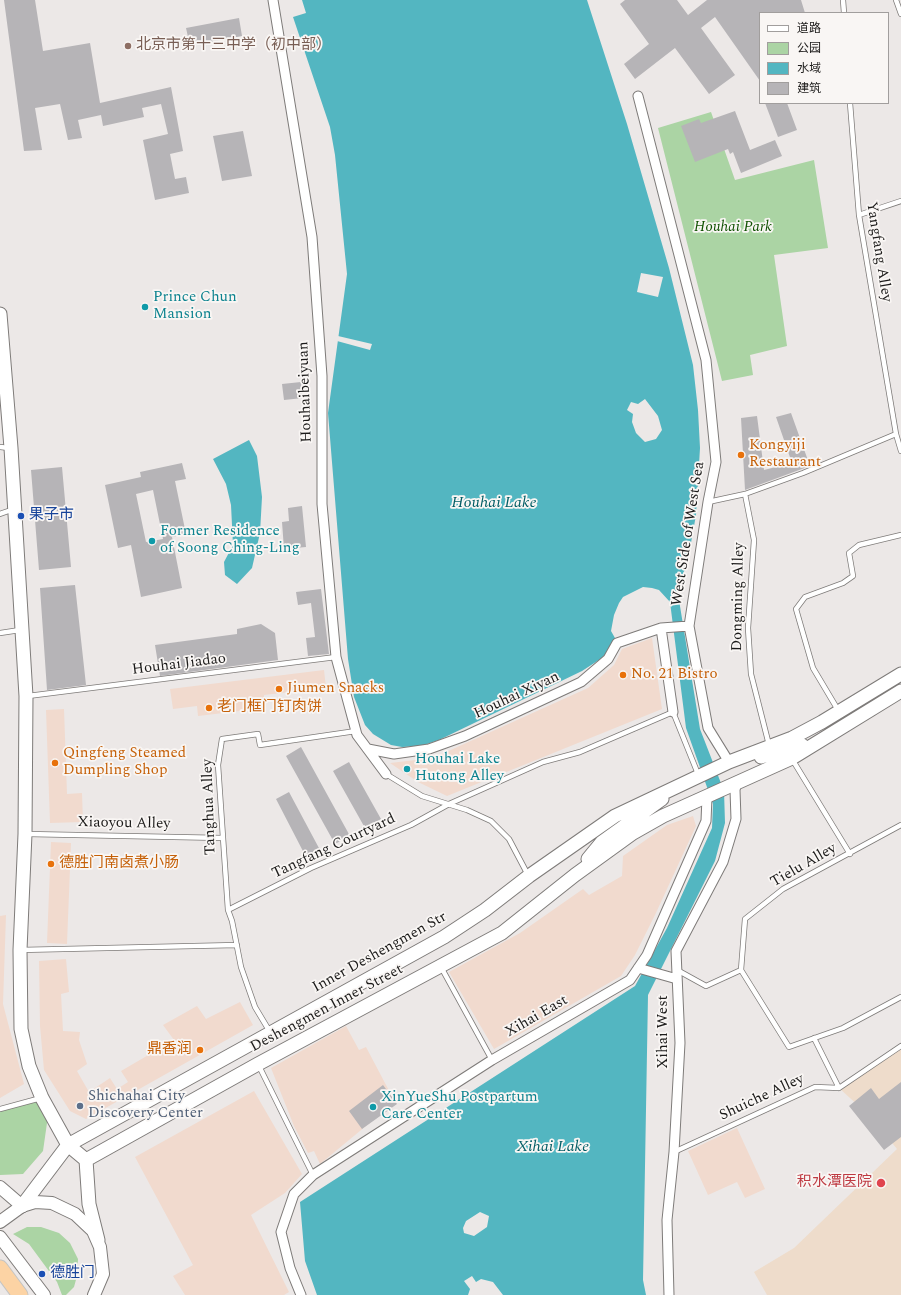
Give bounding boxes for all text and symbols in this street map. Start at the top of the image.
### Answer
legend [759,12,889,104]
text: 道路 [797,19,821,38]
place label: 北京市第十三中学（初中部） [136,37,331,55]
text: 公园 [797,39,821,58]
marker: 北京市第十三中学（初中部） [123,41,133,51]
text: 水域 [797,59,821,78]
text: 建筑 [797,79,821,98]
street label: Yangfang Alley [861,201,895,303]
park label: Houhai Park [694,219,772,237]
place label: Prince Chun Mansion [153,289,237,324]
marker: Prince Chun Mansion [140,302,150,312]
street label: Houhaibeiyuan [295,341,317,443]
place label: Kongyiji Restaurant [749,437,821,472]
marker: Kongyiji Restaurant [736,450,746,460]
street label: West Side of West Sea [669,460,709,608]
water label: Houhai Lake [452,494,536,514]
place label: 果子市 [29,507,74,525]
marker: 果子市 [16,511,26,521]
place label: Former Residence of Soong Ching-Ling [160,523,300,558]
marker: Former Residence of Soong Ching-Ling [147,536,157,546]
street label: Dongming Alley [729,542,749,652]
street label: Houhai Jiadao [131,650,227,680]
place label: No. 21 Bistro [631,666,718,684]
street label: Houhai Xiyan [471,668,563,724]
marker: No. 21 Bistro [618,670,628,680]
place label: Jiumen Snacks [287,680,384,698]
marker: Jiumen Snacks [274,684,284,694]
place label: 老门框门钉肉饼 [217,699,322,717]
marker: 老门框门钉肉饼 [204,703,214,713]
place label: Qingfeng Steamed Dumpling Shop [63,745,186,780]
place label: Houhai Lake Hutong Alley [415,751,504,786]
marker: Qingfeng Steamed Dumpling Shop [50,758,60,768]
street label: Tanghua Alley [199,759,221,855]
marker: Houhai Lake Hutong Alley [402,764,412,774]
street label: Tangfang Courtyard [269,810,399,884]
street label: Xiaoyou Alley [77,814,171,834]
street label: Tielu Alley [768,840,840,892]
place label: 德胜门南卤煮小肠 [59,855,179,873]
marker: 德胜门南卤煮小肠 [46,859,56,869]
street label: Inner Deshengmen Str [310,909,450,997]
street label: Deshengmen Inner Street [248,961,406,1057]
street label: Xihai East [503,992,571,1042]
street label: Xihai West [655,995,673,1069]
place label: 鼎香润 [147,1041,192,1059]
marker: 鼎香润 [195,1045,205,1055]
street label: Shuiche Alley [717,1071,807,1125]
place label: Shichahai City Discovery Center [88,1088,203,1123]
place label: XinYueShu Postpartum Care Center [381,1089,538,1124]
marker: Shichahai City Discovery Center [75,1101,85,1111]
marker: XinYueShu Postpartum Care Center [368,1102,378,1112]
water label: Xihai Lake [517,1138,589,1158]
place label: 积水潭医院 [797,1174,872,1192]
marker: 积水潭医院 [875,1177,887,1189]
place label: 德胜门 [50,1265,95,1283]
marker: 德胜门 [37,1269,47,1279]

